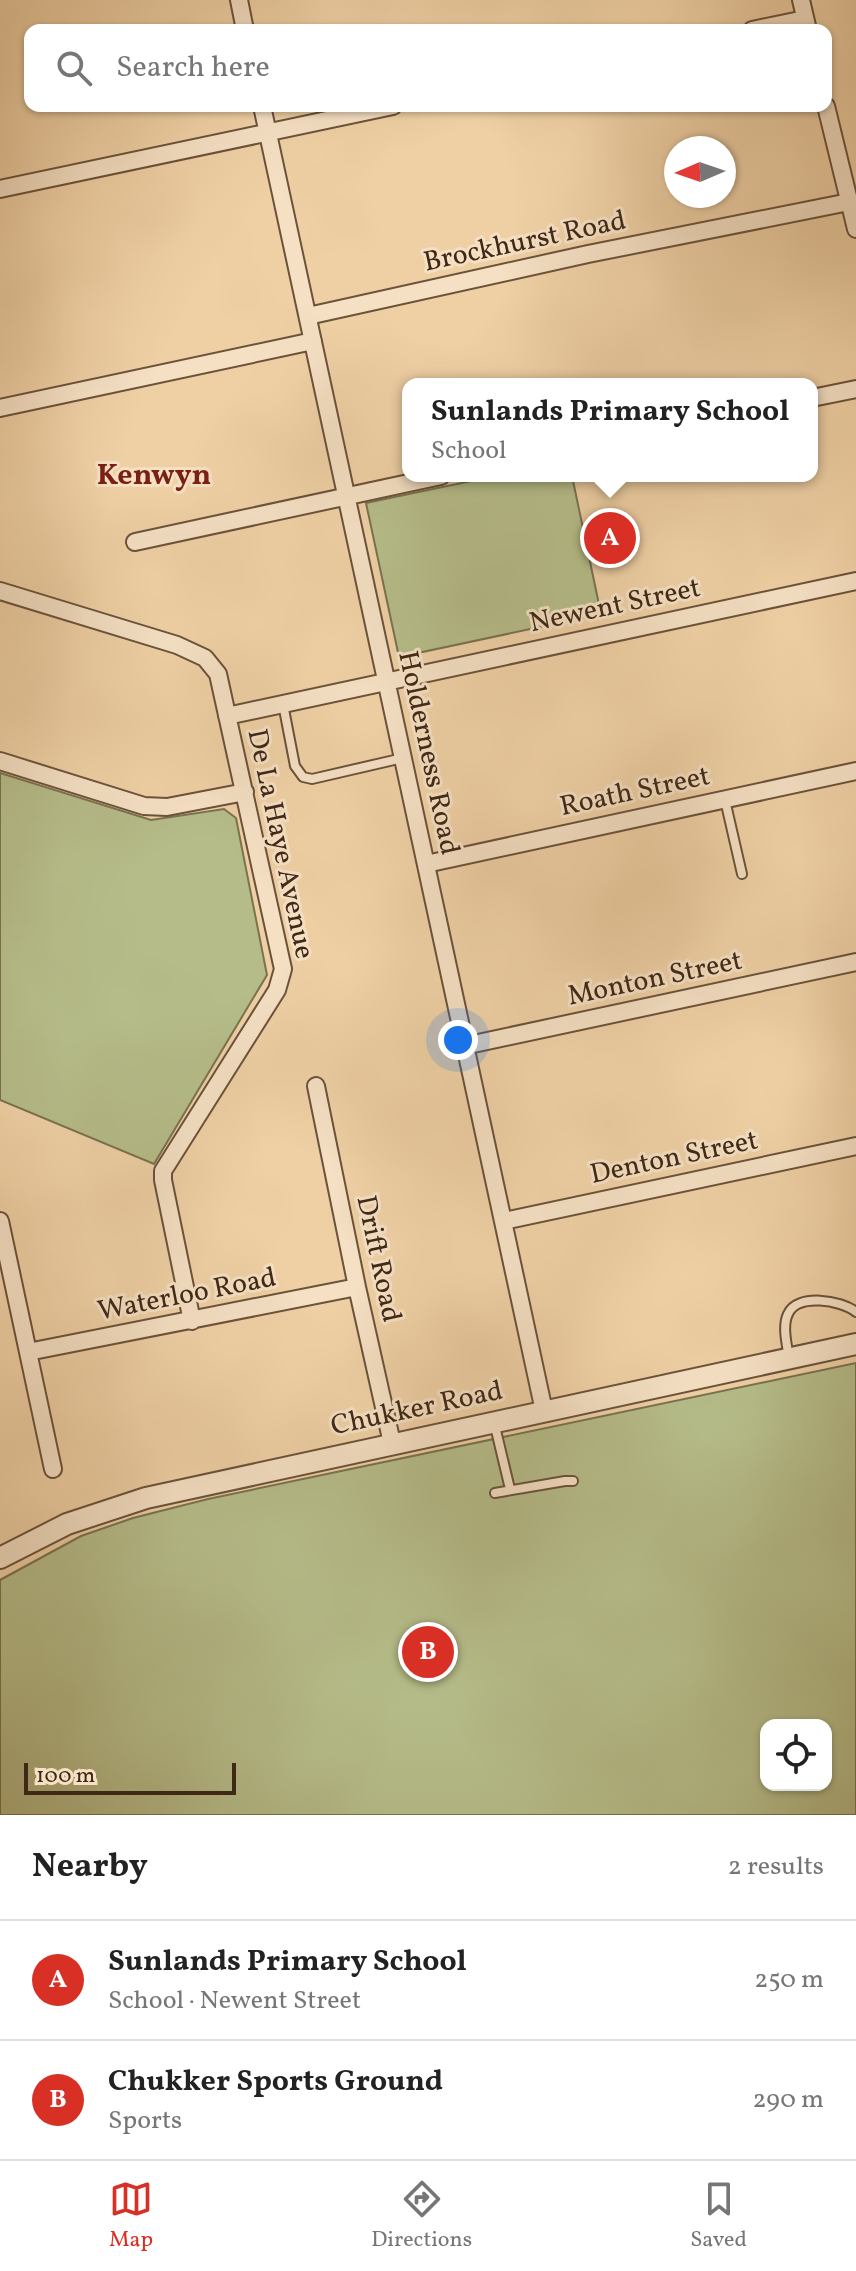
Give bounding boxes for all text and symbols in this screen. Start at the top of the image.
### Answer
search box [24,24,832,112]
icon: search [52,46,96,90]
text: Search here [116,47,270,89]
north arrow [664,136,736,208]
street label: Brockhurst Road [420,202,630,282]
popup [402,378,818,482]
text: Sunlands Primary School [431,391,789,433]
text: School [431,433,507,469]
district label: Kenwyn [97,455,211,497]
pin: A [584,508,636,568]
street label: Newent Street [526,569,704,643]
street label: Holderness Road [387,647,469,859]
street label: De La Haye Avenue [237,725,323,963]
street label: Roath Street [556,757,714,827]
street label: Monton Street [564,941,746,1017]
your location [438,1020,478,1060]
street label: Denton Street [587,1121,761,1195]
street label: Drift Road [346,1192,410,1326]
street label: Waterloo Road [94,1259,280,1331]
street label: Chukker Road [328,1372,506,1446]
pin: B [402,1622,454,1682]
map controls [760,1719,832,1791]
button: locate [760,1719,832,1791]
scale bar [24,1759,236,1795]
text: 100 m [36,1761,95,1792]
text: Nearby [32,1844,148,1891]
text: 2 results [728,1849,824,1885]
text: Sunlands Primary School [108,1941,467,1983]
text: A [49,1962,67,1998]
text: 250 m [754,1962,824,1998]
text: School · Newent Street [108,1983,361,2019]
text: Chukker Sports Ground [108,2061,443,2103]
text: B [49,2082,67,2118]
text: 290 m [752,2082,824,2118]
text: Sports [108,2103,182,2139]
tab: Map [109,2177,153,2256]
tab: Directions [371,2177,472,2256]
tab: Saved [690,2177,747,2256]

